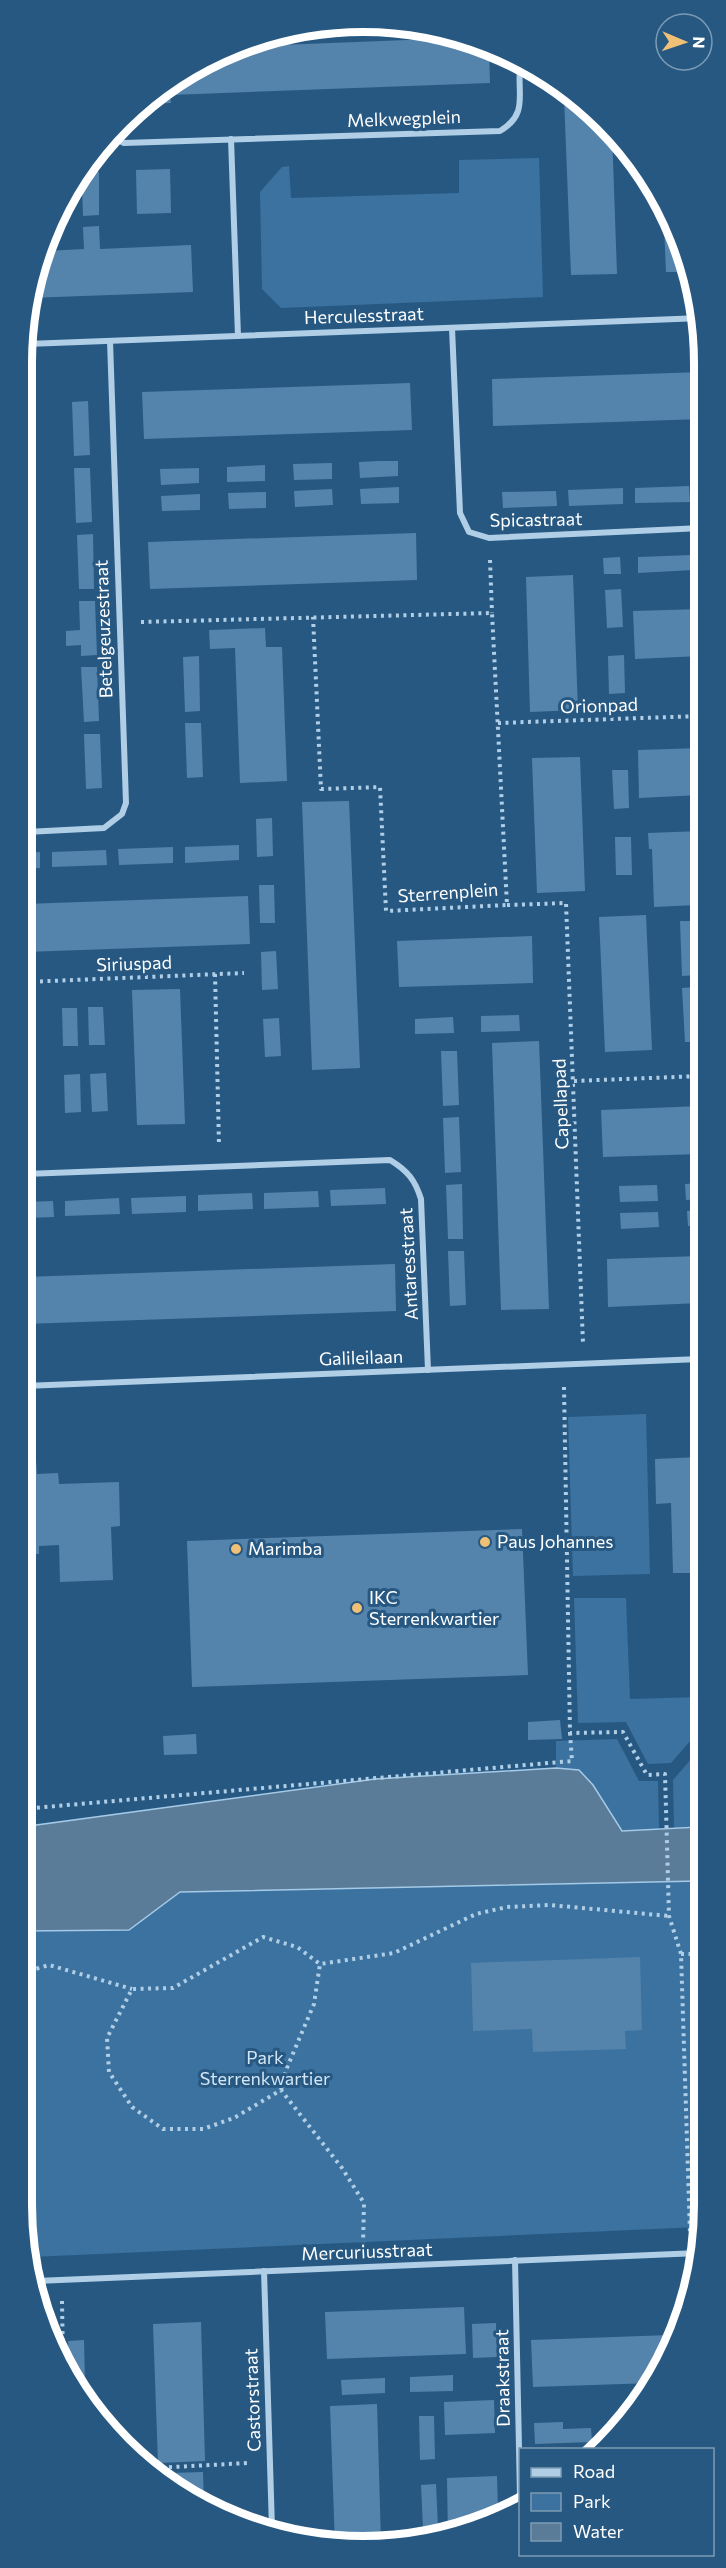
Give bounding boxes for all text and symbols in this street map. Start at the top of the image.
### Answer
north arrow [654,12,714,72]
text: N [690,36,709,49]
street label: Melkwegplein [347,105,461,131]
street label: Herculesstraat [304,302,424,328]
street label: Spicastraat [489,507,583,531]
street label: Betelgeuzestraat [90,559,116,699]
street label: Orionpad [560,693,638,717]
street label: Sterrenplein [397,878,499,906]
street label: Siriuspad [96,951,172,975]
street label: Capellapad [547,1058,573,1150]
street label: Antaresstraat [394,1207,422,1321]
street label: Galileilaan [318,1345,403,1369]
place label: Paus Johannes [497,1530,613,1552]
marker: Paus Johannes [478,1535,492,1549]
place label: Marimba [248,1537,322,1559]
marker: Marimba [229,1542,243,1556]
place label: IKC Sterrenkwartier [369,1586,499,1629]
marker: IKC Sterrenkwartier [350,1601,364,1615]
park label: Park Sterrenkwartier [200,2046,330,2089]
street label: Mercuriusstraat [301,2238,433,2264]
street label: Draakstraat [490,2329,514,2427]
street label: Castorstraat [239,2348,265,2452]
legend [519,2448,714,2556]
text: Road [573,2460,615,2482]
text: Park [573,2490,611,2512]
text: Water [573,2520,624,2542]

